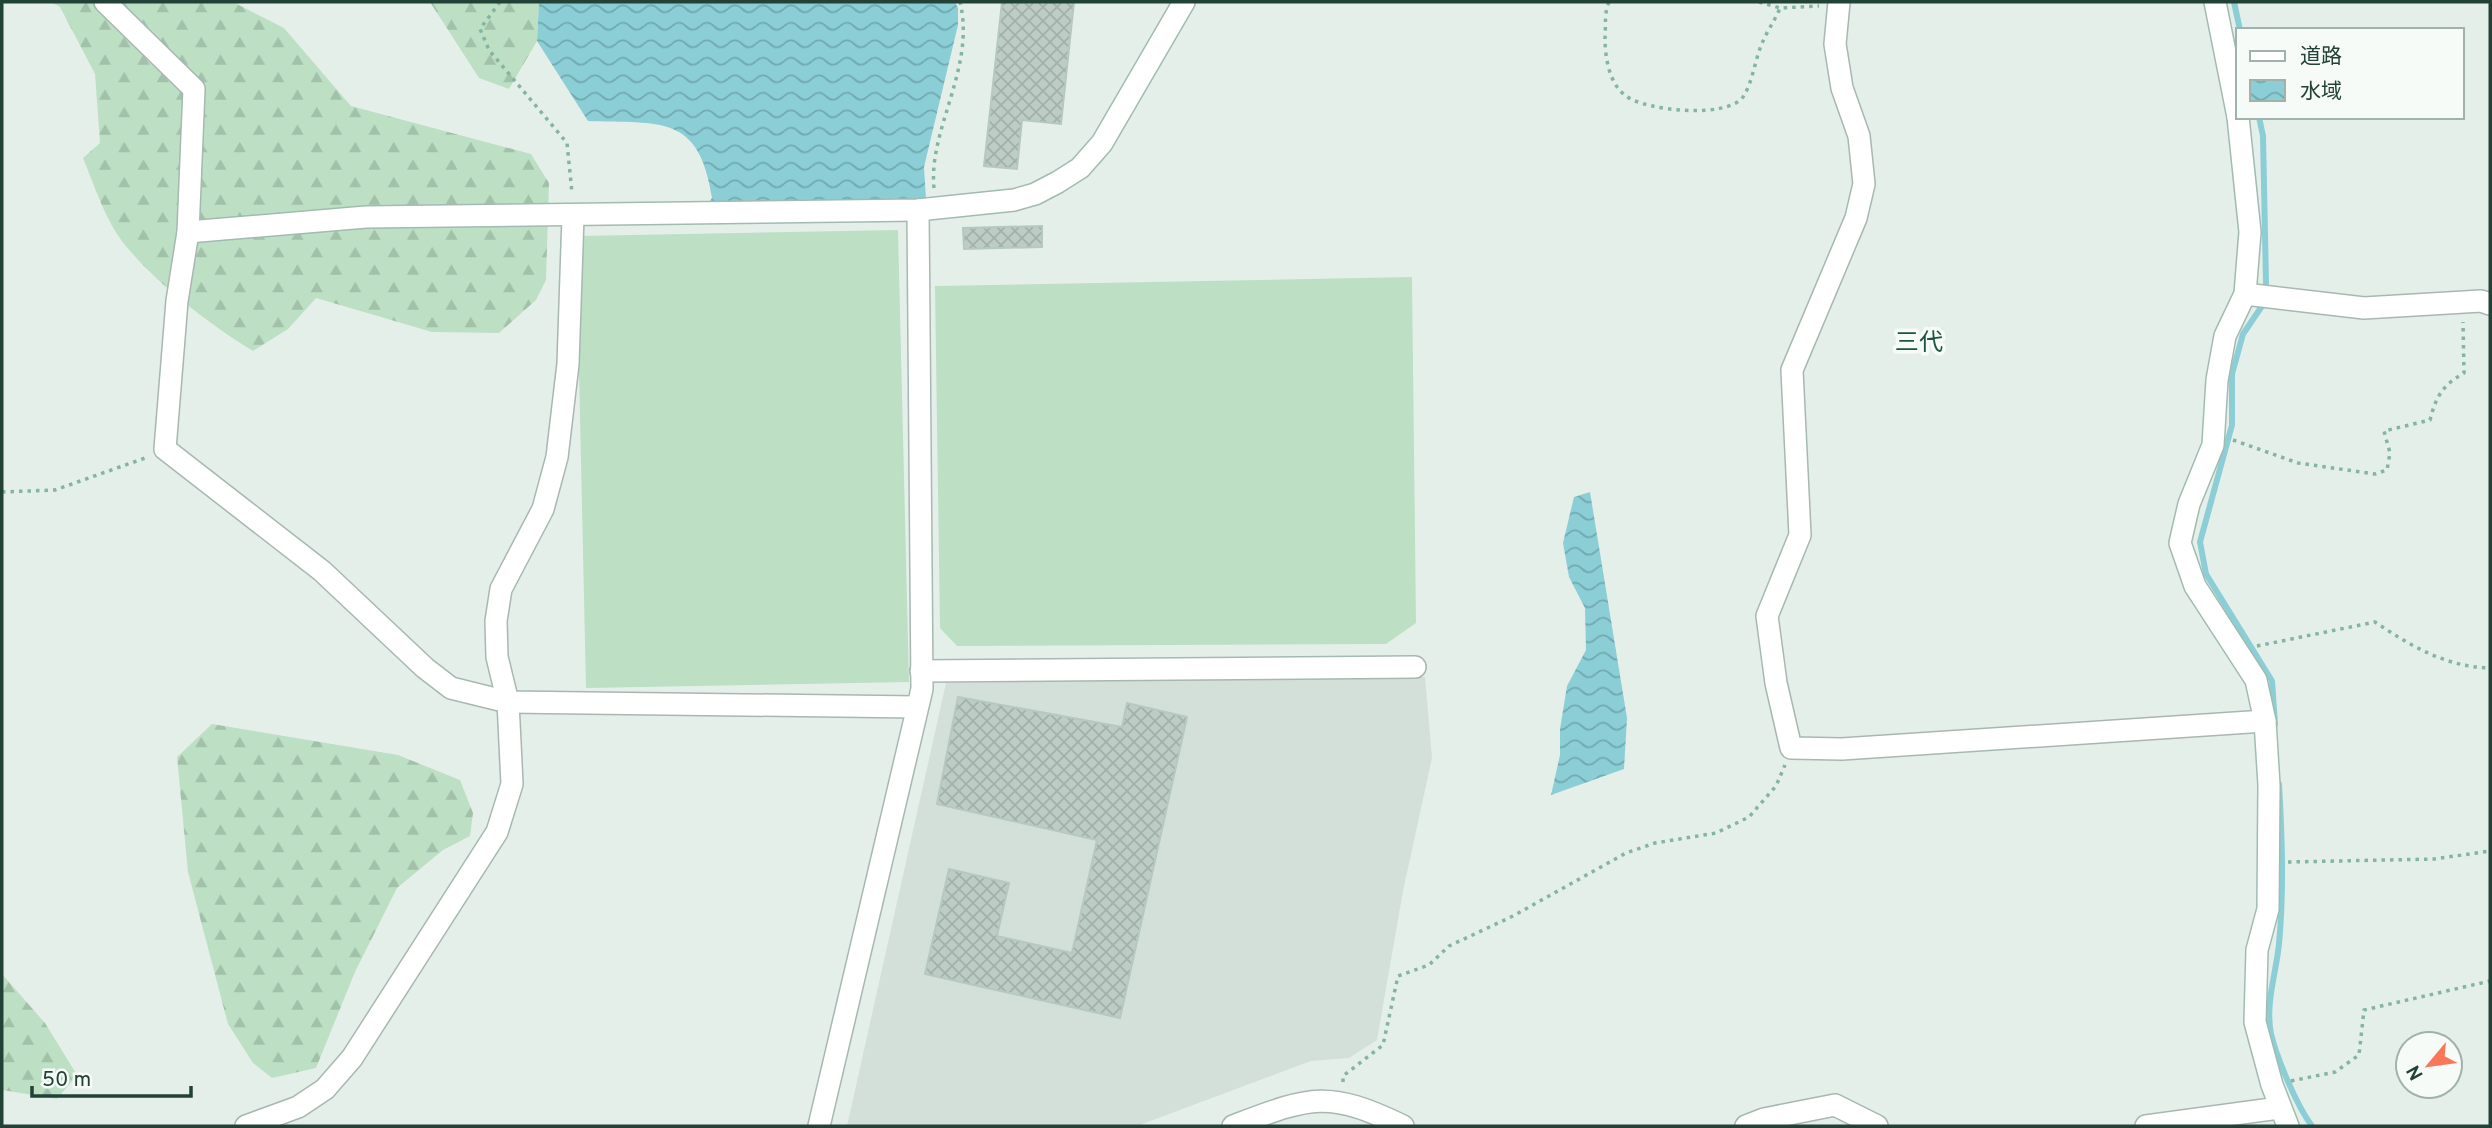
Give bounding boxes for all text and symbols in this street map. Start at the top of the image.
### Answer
legend [2236,28,2464,119]
text: 道路 [2300,44,2342,71]
text: 水域 [2300,79,2342,106]
district label: 三代 [1895,329,1943,359]
north arrow [2394,1030,2464,1100]
scale bar [32,1054,191,1098]
text: N [2402,1060,2430,1084]
text: 50 m [42,1067,91,1094]

